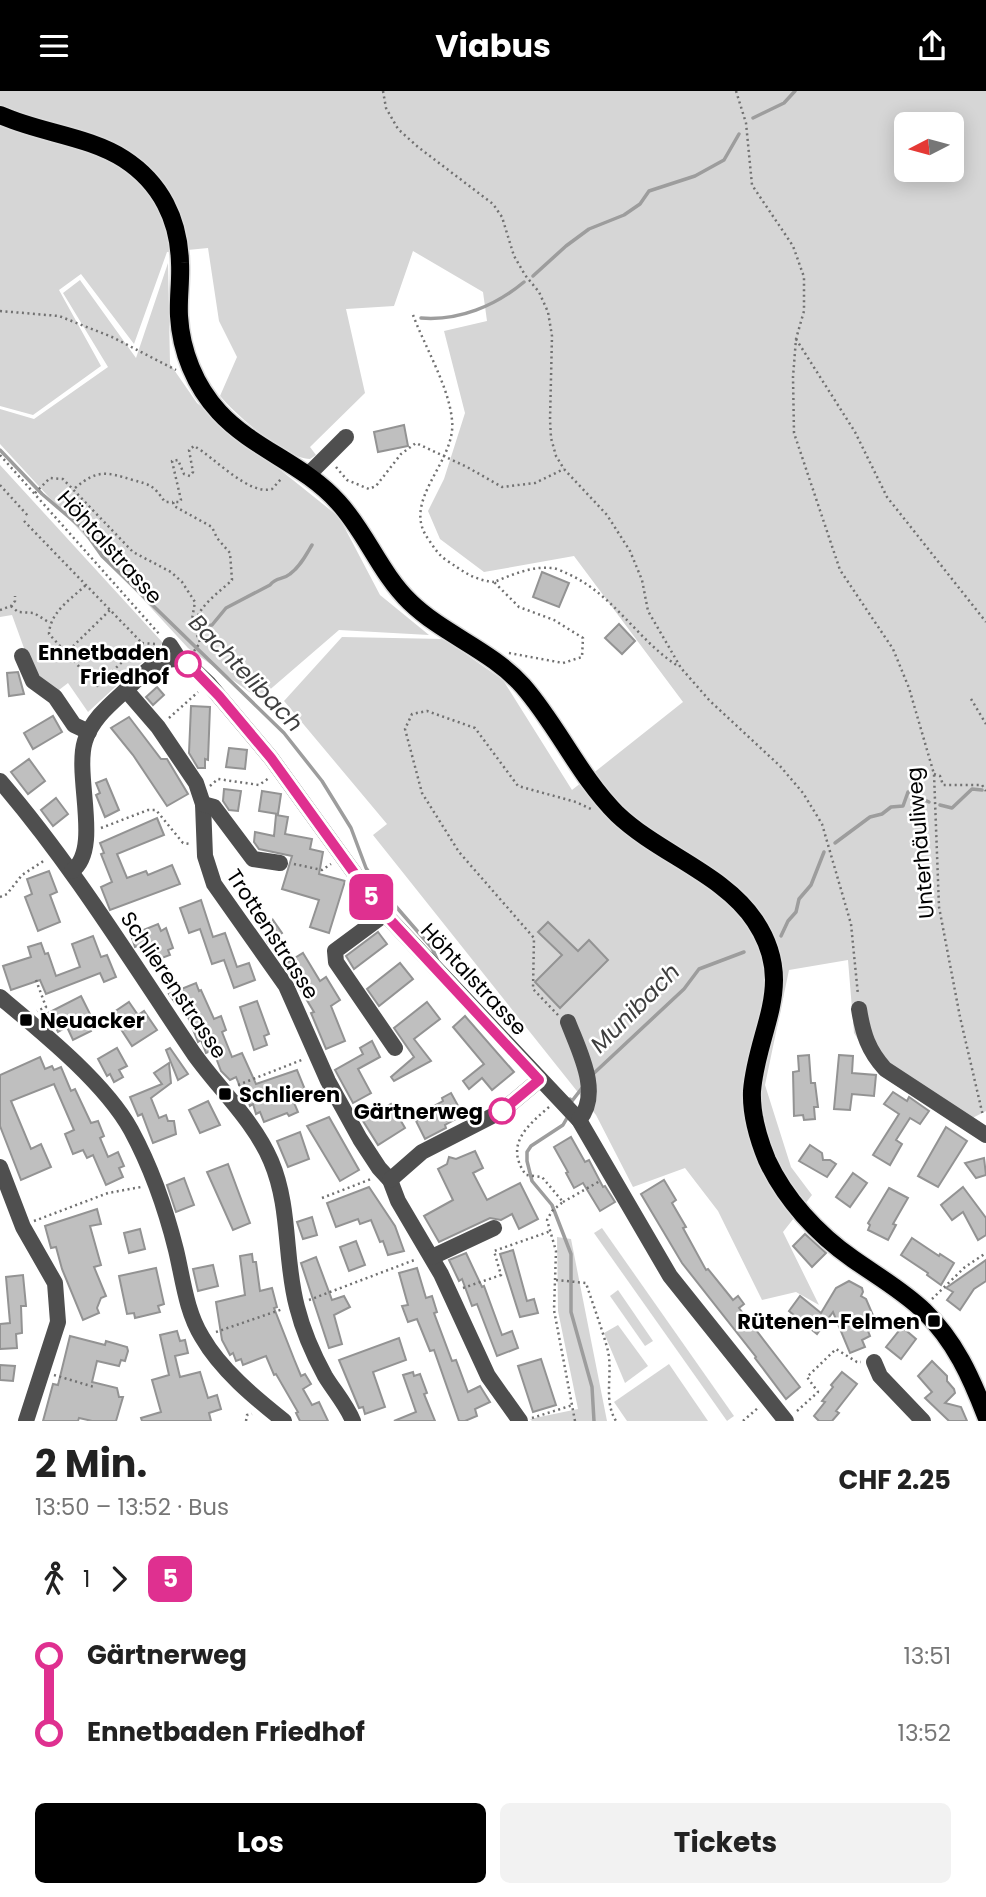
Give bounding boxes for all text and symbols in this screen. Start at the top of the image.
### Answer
text: Viabus [435,23,551,68]
icon: menu [35,27,73,65]
icon: share [913,27,951,65]
north arrow [894,112,964,182]
map controls [894,112,964,182]
street label: Höhtalstrasse [51,484,169,610]
water label: Bachtelibach [182,607,310,739]
place label: Ennetbaden Friedhof [38,638,169,691]
marker: Ennetbaden Friedhof [175,651,201,677]
street label: Unterhäuliweg [899,766,941,920]
street label: Trottenstrasse [220,863,326,1005]
line badge: 5 [348,874,394,920]
text: 5 [363,880,379,913]
street label: Schlierenstrasse [114,906,234,1064]
street label: Höhtalstrasse [414,916,534,1042]
water label: Munibach [583,956,687,1060]
place label: Neuacker [40,1006,145,1035]
marker: Neuacker [18,1012,34,1028]
place label: Schlieren [239,1080,340,1109]
marker: Schlieren [217,1086,233,1102]
place label: Gärtnerweg [354,1097,483,1126]
marker: Gärtnerweg [489,1098,515,1124]
place label: Rütenen-Felmen [737,1307,920,1336]
marker: Rütenen-Felmen [926,1313,942,1329]
text: 2 Min. [35,1437,147,1490]
text: CHF 2.25 [839,1462,951,1498]
text: 13:50 – 13:52 · Bus [35,1491,229,1523]
icon: walk [35,1560,73,1598]
icon: forward [100,1560,138,1598]
text: 5 [162,1562,178,1595]
text: 1 [83,1563,90,1595]
text: Gärtnerweg [87,1637,247,1673]
text: 13:51 [903,1640,951,1672]
text: Ennetbaden Friedhof [87,1714,365,1750]
text: 13:52 [898,1717,951,1749]
button: Los [35,1803,486,1883]
button: Tickets [500,1803,951,1883]

